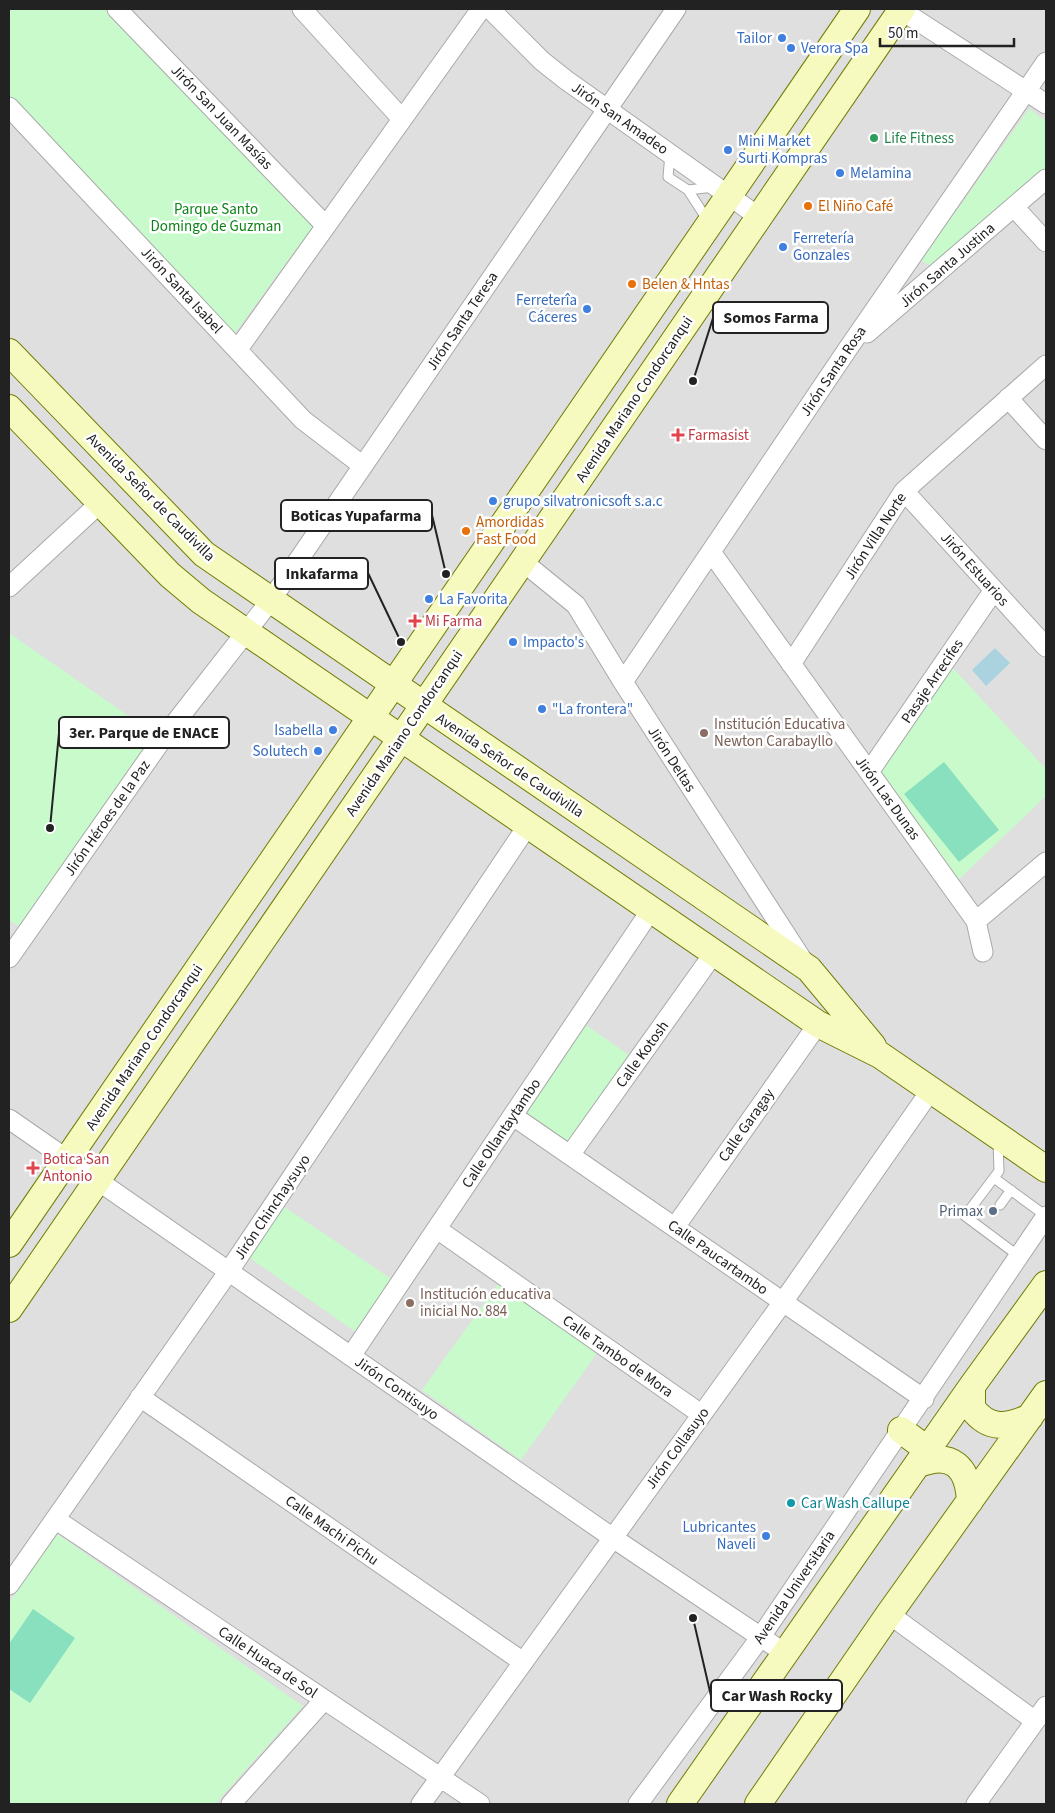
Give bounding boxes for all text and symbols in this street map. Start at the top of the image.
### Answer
scale bar [880,15,1014,47]
text: 50 m [888,23,918,44]
place label: Tailor [737,28,773,49]
marker: Tailor [776,32,788,44]
place label: Verora Spa [801,38,868,59]
marker: Verora Spa [785,42,797,54]
street label: Jirón San Juan Masías [166,60,277,174]
street label: Jirón San Amadeo [567,77,672,160]
place label: Life Fitness [884,128,954,149]
place label: Mini Market Surti Kompras [738,131,827,169]
marker: Life Fitness [868,132,880,144]
marker: Mini Market Surti Kompras [722,144,734,156]
place label: Melamina [850,163,912,184]
marker: Melamina [834,167,846,179]
place label: El Niño Café [818,196,893,217]
park label: Parque Santo Domingo de Guzman [151,199,281,237]
marker: El Niño Café [802,200,814,212]
street label: Jirón Santa Justina [895,218,1000,313]
place label: Ferretería Gonzales [793,228,854,266]
marker: Ferretería Gonzales [777,241,789,253]
street label: Jirón Santa Isabel [136,242,228,338]
street label: Jirón Santa Teresa [422,268,503,375]
place label: Belen & Hntas [642,274,729,295]
marker: Belen & Hntas [626,278,638,290]
place label: Ferreterîa Cáceres [516,290,577,328]
callout: Somos Farma [713,302,828,333]
marker: Ferreterîa Cáceres [581,303,593,315]
text: Somos Farma [723,307,819,329]
street label: Avenida Mariano Condorcanqui [571,312,698,487]
street label: Jirón Santa Rosa [795,322,871,421]
place label: Farmasist [688,425,749,446]
street label: Avenida Señor de Caudivilla [82,428,220,566]
marker: Farmasist [672,429,684,441]
street label: Jirón Villa Norte [839,489,912,584]
place label: grupo silvatronicsoft s.a.c [503,491,663,512]
marker: grupo silvatronicsoft s.a.c [487,495,499,507]
callout: Boticas Yupafarma [281,500,432,531]
text: Boticas Yupafarma [290,505,422,527]
place label: Amordidas Fast Food [476,512,544,550]
marker: Amordidas Fast Food [460,525,472,537]
street label: Jirón Estuarios [936,528,1014,611]
callout: Inkafarma [275,558,368,589]
text: Inkafarma [285,563,359,585]
place label: La Favorita [439,589,508,610]
marker: La Favorita [423,593,435,605]
place label: Mi Farma [425,611,482,632]
marker: Mi Farma [409,615,421,627]
place label: Impacto's [523,632,584,653]
street label: Pasaje Arrecifes [896,635,968,728]
marker: Impacto's [507,636,519,648]
street label: Avenida Mariano Condorcanqui [341,646,468,821]
place label: "La frontera" [552,699,633,720]
marker: "La frontera" [536,703,548,715]
street label: Avenida Señor de Caudivilla [432,708,588,823]
place label: Institución Educativa Newton Carabayllo [714,714,845,752]
callout: 3er. Parque de ENACE [59,717,229,748]
place label: Isabella [274,720,323,741]
text: 3er. Parque de ENACE [69,722,219,744]
street label: Jirón Deltas [643,722,701,796]
marker: Isabella [327,724,339,736]
marker: Institución Educativa Newton Carabayllo [698,727,710,739]
place label: Solutech [253,741,308,762]
marker: Solutech [312,745,324,757]
street label: Jirón Las Dunas [850,752,925,844]
street label: Jirón Héroes de la Paz [59,756,155,881]
street label: Avenida Mariano Condorcanqui [81,960,208,1135]
street label: Calle Kotosh [611,1017,674,1092]
street label: Calle Ollantaytambo [457,1074,546,1192]
street label: Calle Garagay [713,1084,779,1166]
place label: Botica San Antonio [43,1149,109,1187]
street label: Jirón Chinchaysuyo [229,1150,316,1264]
marker: Botica San Antonio [27,1162,39,1174]
place label: Primax [939,1201,983,1222]
marker: Primax [987,1205,999,1217]
street label: Calle Paucartambo [663,1215,772,1300]
place label: Institución educativa inicial No. 884 [420,1284,551,1322]
marker: Institución educativa inicial No. 884 [404,1297,416,1309]
street label: Calle Tambo de Mora [558,1310,677,1403]
street label: Jirón Contisuyo [350,1352,443,1425]
street label: Jirón Collasuyo [640,1403,714,1494]
street label: Calle Machi Pichu [281,1490,383,1570]
place label: Car Wash Callupe [801,1493,910,1514]
marker: Car Wash Callupe [785,1497,797,1509]
place label: Lubricantes Naveli [682,1517,756,1555]
street label: Avenida Universitaria [749,1526,840,1648]
marker: Lubricantes Naveli [760,1530,772,1542]
street label: Calle Huaca de Sol [214,1621,322,1704]
callout: Car Wash Rocky [711,1680,842,1711]
text: Car Wash Rocky [721,1685,833,1707]

